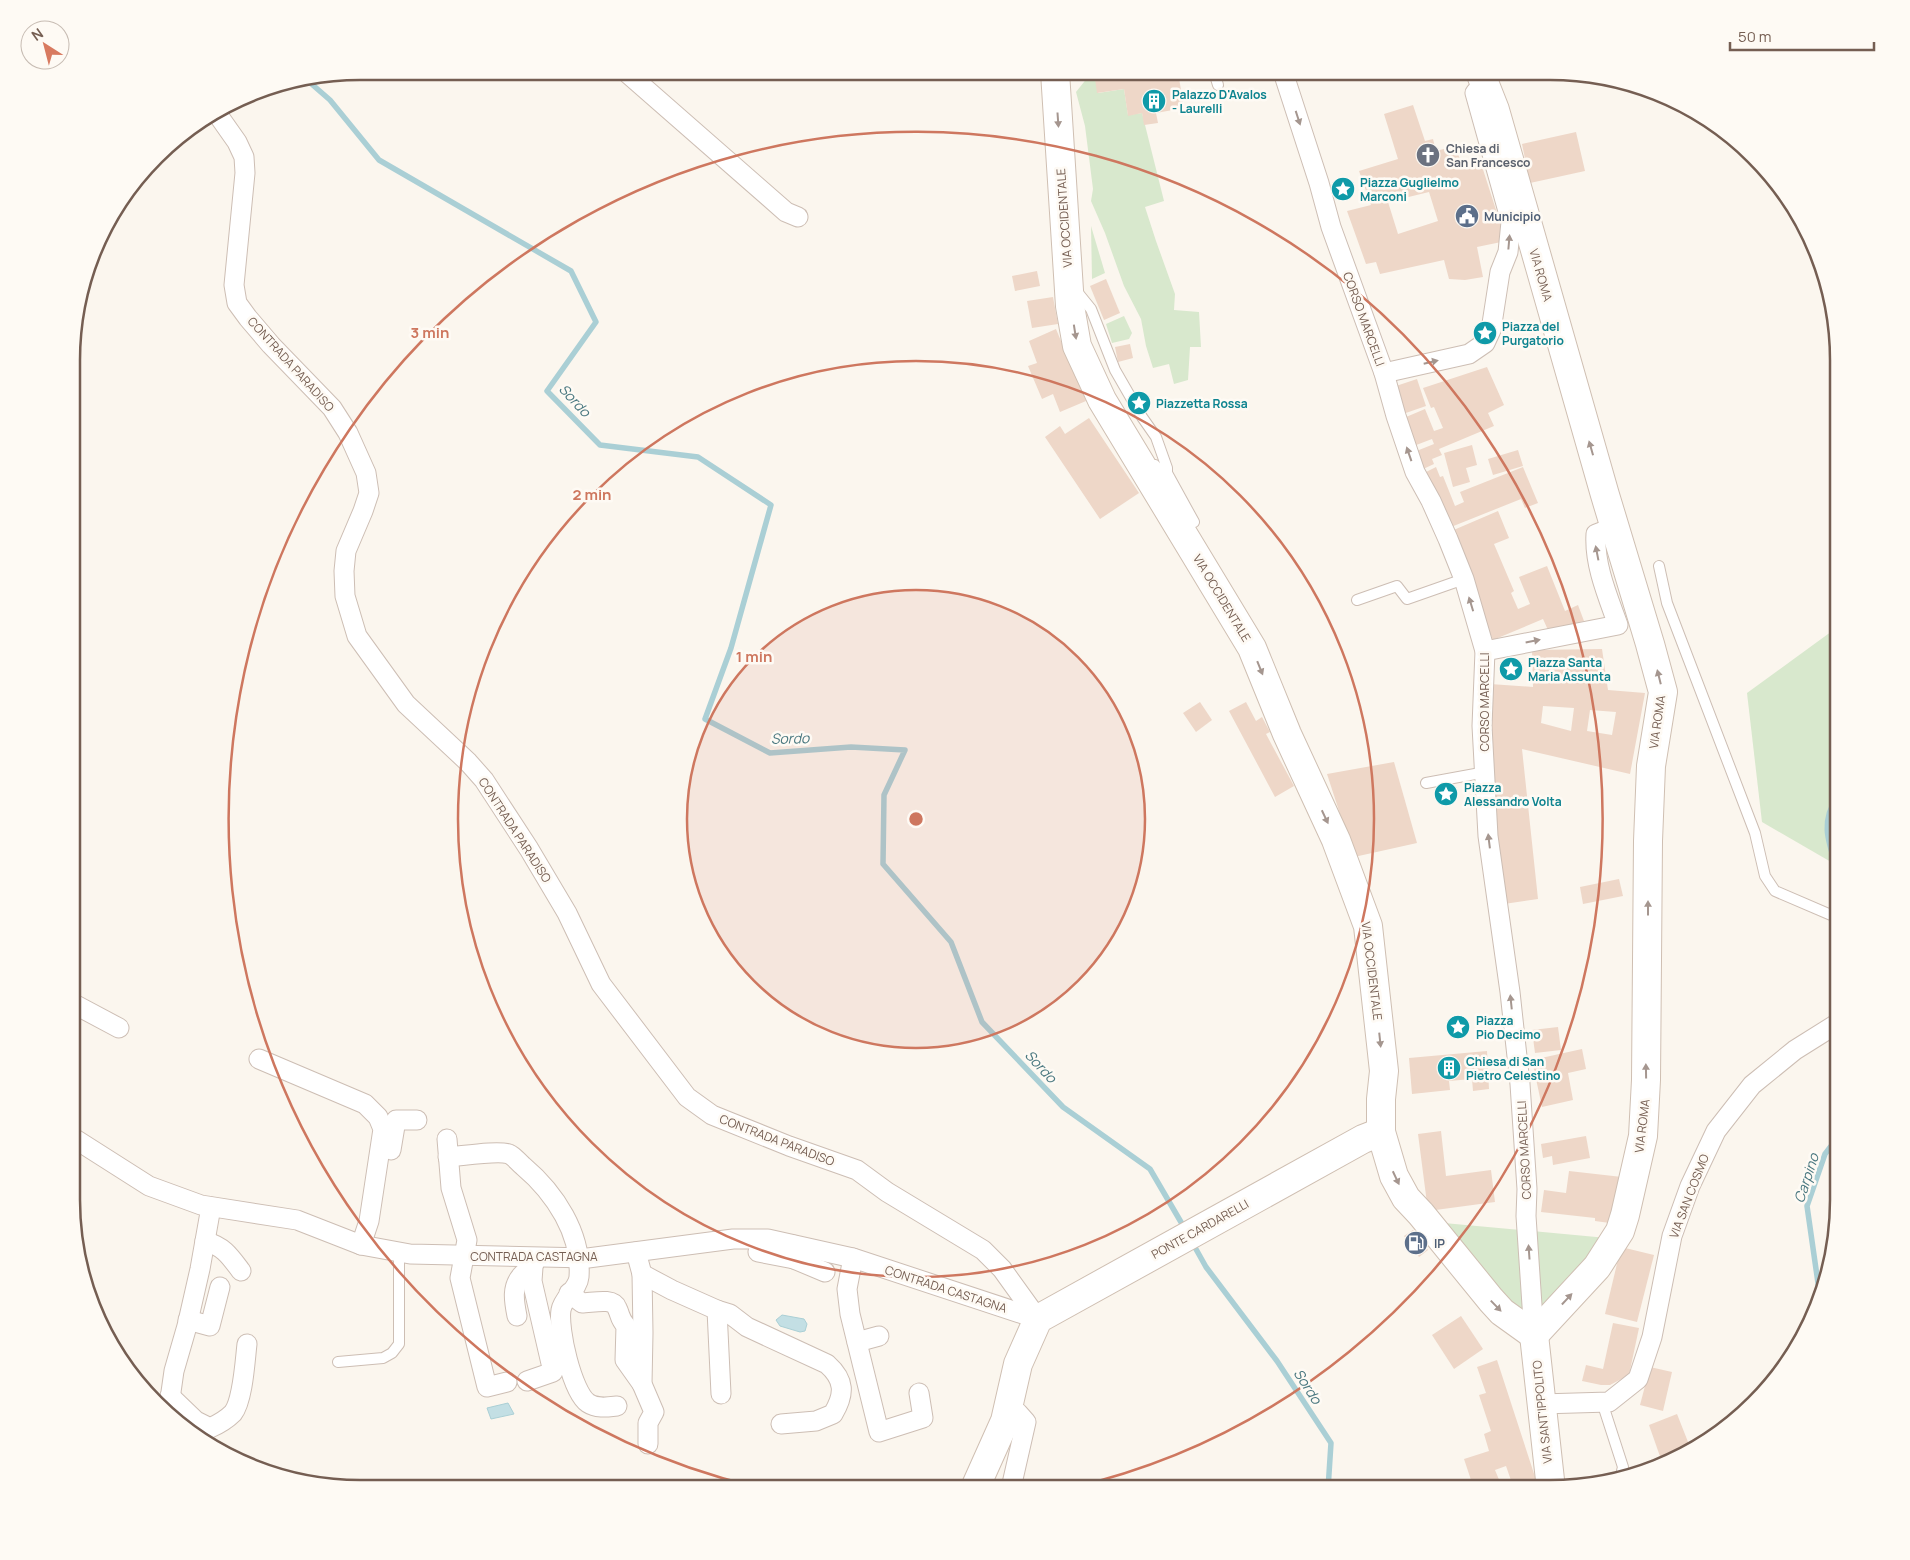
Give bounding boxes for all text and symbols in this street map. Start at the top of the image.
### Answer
north arrow [20,20,70,70]
scale bar [1730,20,1874,52]
text: N [27,23,47,45]
text: 50 m [1738,26,1772,47]
place label: Palazzo D'Avalos - Laurelli [1172,86,1267,117]
building icon: Palazzo D'Avalos - Laurelli [1141,88,1167,114]
one-way arrow [1295,111,1303,126]
one-way arrow [1054,113,1062,129]
place label: Chiesa di San Francesco [1446,140,1531,171]
church icon: Chiesa di San Francesco [1415,142,1441,168]
street label: VIA OCCIDENTALE [1052,168,1076,268]
place label: Piazza Guglielmo Marconi [1360,174,1459,205]
place icon: Piazza Guglielmo Marconi [1330,176,1356,202]
public building icon: Municipio [1454,203,1480,229]
place label: Municipio [1484,208,1541,225]
one-way arrow [1505,234,1513,250]
street label: VIA ROMA [1525,247,1557,304]
street label: CORSO MARCELLI [1339,270,1389,368]
street label: CONTRADA PARADISO [244,313,338,415]
place label: Piazza del Purgatorio [1502,318,1564,349]
place icon: Piazza del Purgatorio [1472,320,1498,346]
text: 3 min [411,322,449,343]
one-way arrow [1071,325,1079,341]
one-way arrow [1424,358,1439,366]
water label: Sordo [555,379,596,421]
place icon: Piazzetta Rossa [1126,390,1152,416]
place label: Piazzetta Rossa [1156,395,1248,412]
one-way arrow [1587,441,1595,456]
one-way arrow [1405,446,1413,461]
text: 2 min [572,484,612,505]
one-way arrow [1593,545,1601,560]
street label: VIA OCCIDENTALE [1189,551,1255,645]
one-way arrow [1466,596,1474,611]
one-way arrow [1525,637,1541,645]
text: 1 min [736,646,772,667]
street label: CORSO MARCELLI [1476,653,1493,751]
place label: Piazza Santa Maria Assunta [1528,654,1611,685]
place icon: Piazza Santa Maria Assunta [1498,656,1524,682]
one-way arrow [1257,660,1264,675]
one-way arrow [1655,670,1663,685]
street label: VIA ROMA [1645,694,1669,750]
water label: Sordo [771,728,810,748]
street label: CONTRADA PARADISO [475,774,556,886]
place label: Piazza Alessandro Volta [1464,779,1562,810]
place icon: Piazza Alessandro Volta [1433,781,1459,807]
one-way arrow [1321,809,1329,824]
centre of rings [907,810,925,828]
one-way arrow [1485,833,1493,849]
one-way arrow [1644,900,1652,916]
street label: VIA OCCIDENTALE [1358,921,1387,1021]
one-way arrow [1507,994,1515,1010]
place label: Piazza Pio Decimo [1476,1012,1541,1043]
place icon: Piazza Pio Decimo [1445,1014,1471,1040]
one-way arrow [1376,1032,1384,1048]
water label: Sordo [1021,1045,1062,1087]
place label: Chiesa di San Pietro Celestino [1466,1053,1561,1084]
building icon: Chiesa di San Pietro Celestino [1436,1055,1462,1081]
one-way arrow [1642,1062,1650,1078]
street label: VIA ROMA [1630,1098,1654,1154]
street label: CORSO MARCELLI [1513,1100,1535,1200]
street label: CONTRADA PARADISO [717,1110,837,1170]
water label: Carpino [1789,1150,1823,1205]
street label: VIA SAN COSMO [1665,1151,1713,1241]
one-way arrow [1392,1171,1400,1185]
street label: PONTE CARDARELLI [1148,1195,1252,1263]
fuel station icon: IP [1403,1230,1429,1256]
place label: IP [1434,1235,1445,1252]
one-way arrow [1524,1243,1532,1259]
street label: CONTRADA CASTAGNA [470,1248,598,1265]
street label: CONTRADA CASTAGNA [883,1261,1010,1317]
one-way arrow [1561,1293,1573,1305]
one-way arrow [1490,1299,1502,1311]
street label: VIA SANT'IPPOLITO [1528,1359,1556,1464]
water label: Sordo [1290,1365,1327,1408]

